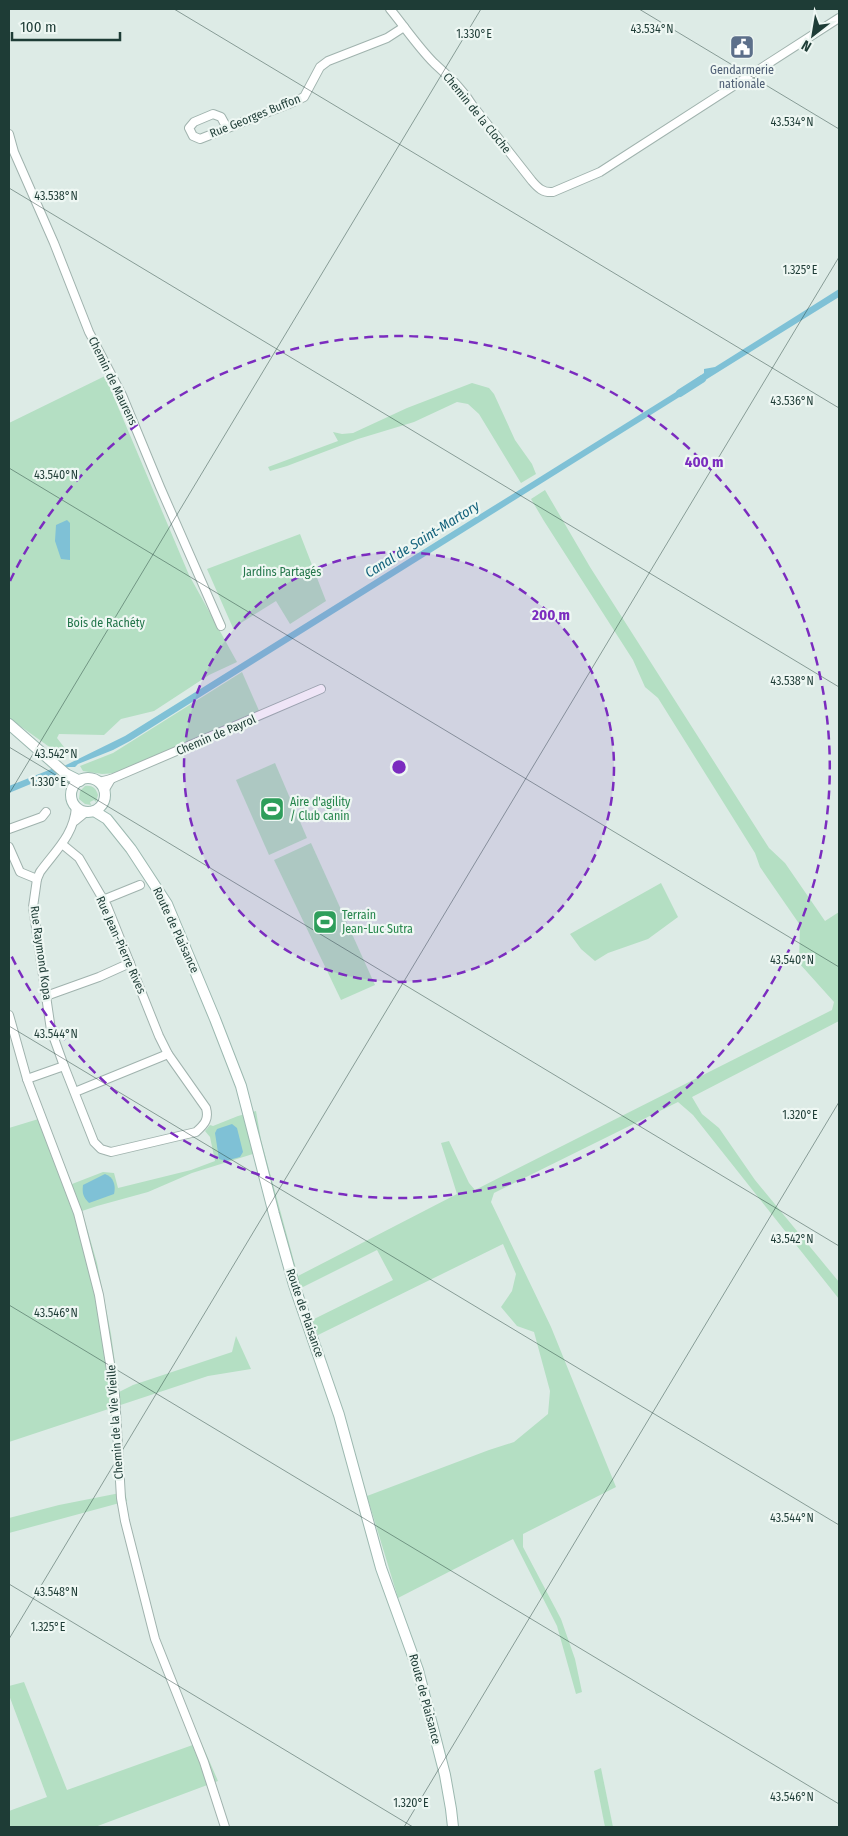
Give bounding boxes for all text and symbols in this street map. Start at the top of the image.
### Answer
scale bar [12,10,120,42]
north arrow [788,10,838,60]
text: 100 m [20,18,57,36]
text: 43.534°N [630,22,674,36]
text: 1.330°E [456,27,492,41]
public building icon: Gendarmerie nationale [729,34,755,60]
text: N [799,36,815,55]
place label: Gendarmerie nationale [710,63,774,91]
street label: Chemin de la Cloche [440,70,514,156]
street label: Rue Georges Buffon [208,91,302,141]
text: 43.534°N [770,115,814,129]
text: 43.538°N [34,189,78,203]
text: 1.325°E [783,263,818,277]
street label: Chemin de Maurens [86,334,140,428]
text: 43.536°N [770,394,814,408]
text: 400 m [685,453,723,471]
text: 43.540°N [34,468,78,482]
water label: Canal de Saint-Martory [362,497,483,581]
park label: Jardins Partagés [243,565,321,579]
text: 200 m [531,606,570,624]
park label: Bois de Rachéty [67,616,146,630]
text: 43.538°N [770,674,814,688]
street label: Chemin de Payrol [174,712,258,758]
text: 43.542°N [34,747,78,761]
centre of rings [390,758,408,776]
text: 1.330°E [30,775,66,789]
place label: Aire d'agility / Club canin [290,795,351,823]
sports icon: Aire d'agility / Club canin [259,796,285,822]
street label: Route de Plaisance [150,885,202,975]
street label: Rue Jean-Pierre Rives [93,894,149,996]
street label: Rue Raymond Kopa [27,905,55,1001]
place label: Terrain Jean-Luc Sutra [342,908,413,936]
sports icon: Terrain Jean-Luc Sutra [312,909,338,935]
text: 43.540°N [770,953,814,967]
text: 43.544°N [34,1027,78,1041]
text: 1.320°E [782,1108,818,1122]
text: 43.542°N [770,1232,814,1246]
street label: Route de Plaisance [283,1267,327,1359]
text: 43.546°N [34,1306,78,1320]
street label: Chemin de la Vie Vieille [104,1364,126,1480]
text: 43.544°N [770,1511,814,1525]
text: 43.548°N [34,1585,78,1599]
text: 1.325°E [31,1620,66,1634]
street label: Route de Plaisance [406,1652,444,1746]
text: 43.546°N [770,1790,814,1804]
text: 1.320°E [393,1796,429,1810]

